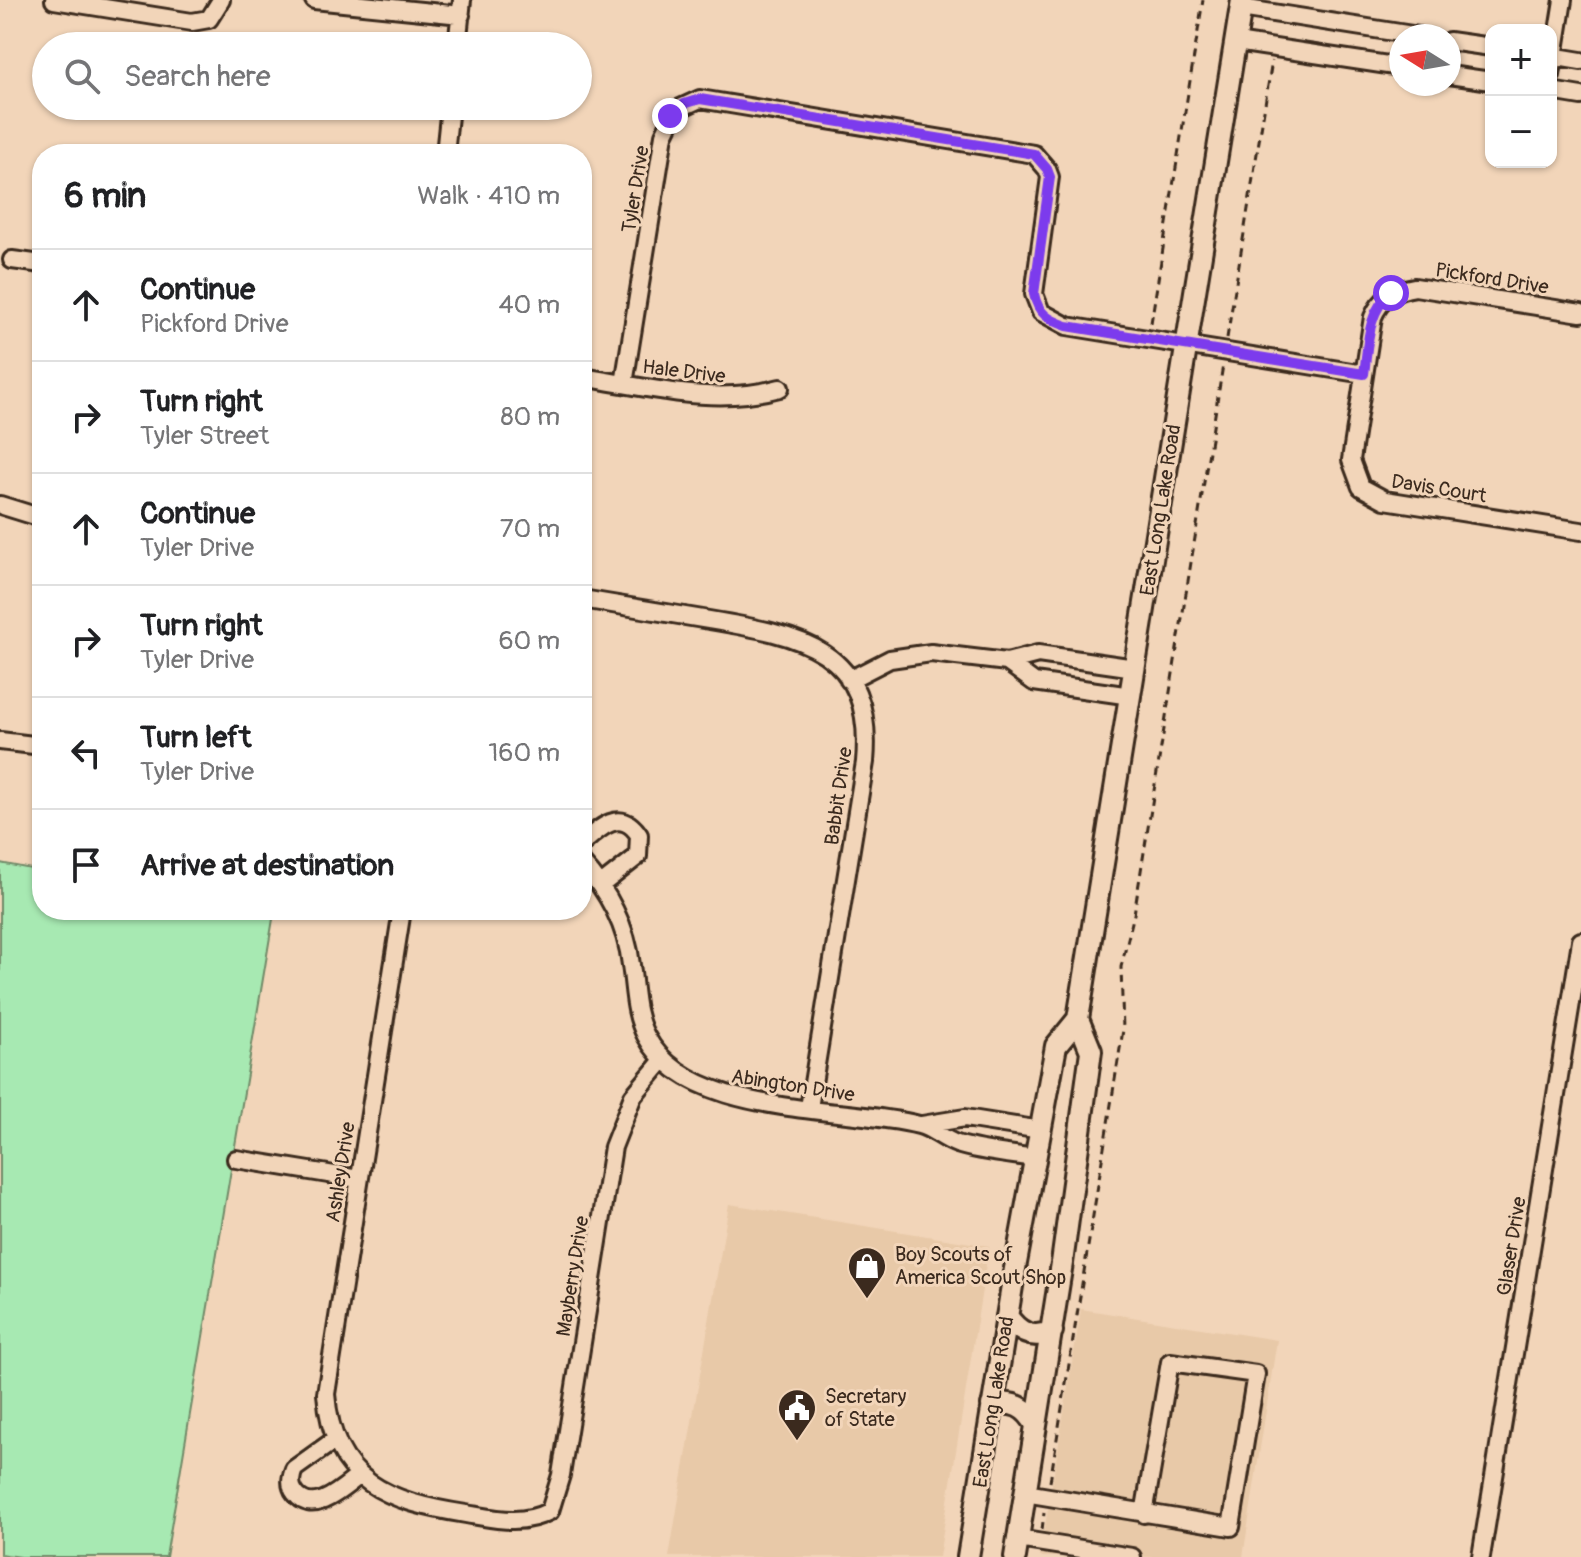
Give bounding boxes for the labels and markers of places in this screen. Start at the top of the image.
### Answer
place label: Boy Scouts of America Scout Shop [895,1242,1066,1290]
shop icon: Boy Scouts of America Scout Shop [846,1245,888,1300]
place label: Secretary of State [825,1384,907,1432]
public building icon: Secretary of State [776,1387,818,1442]

